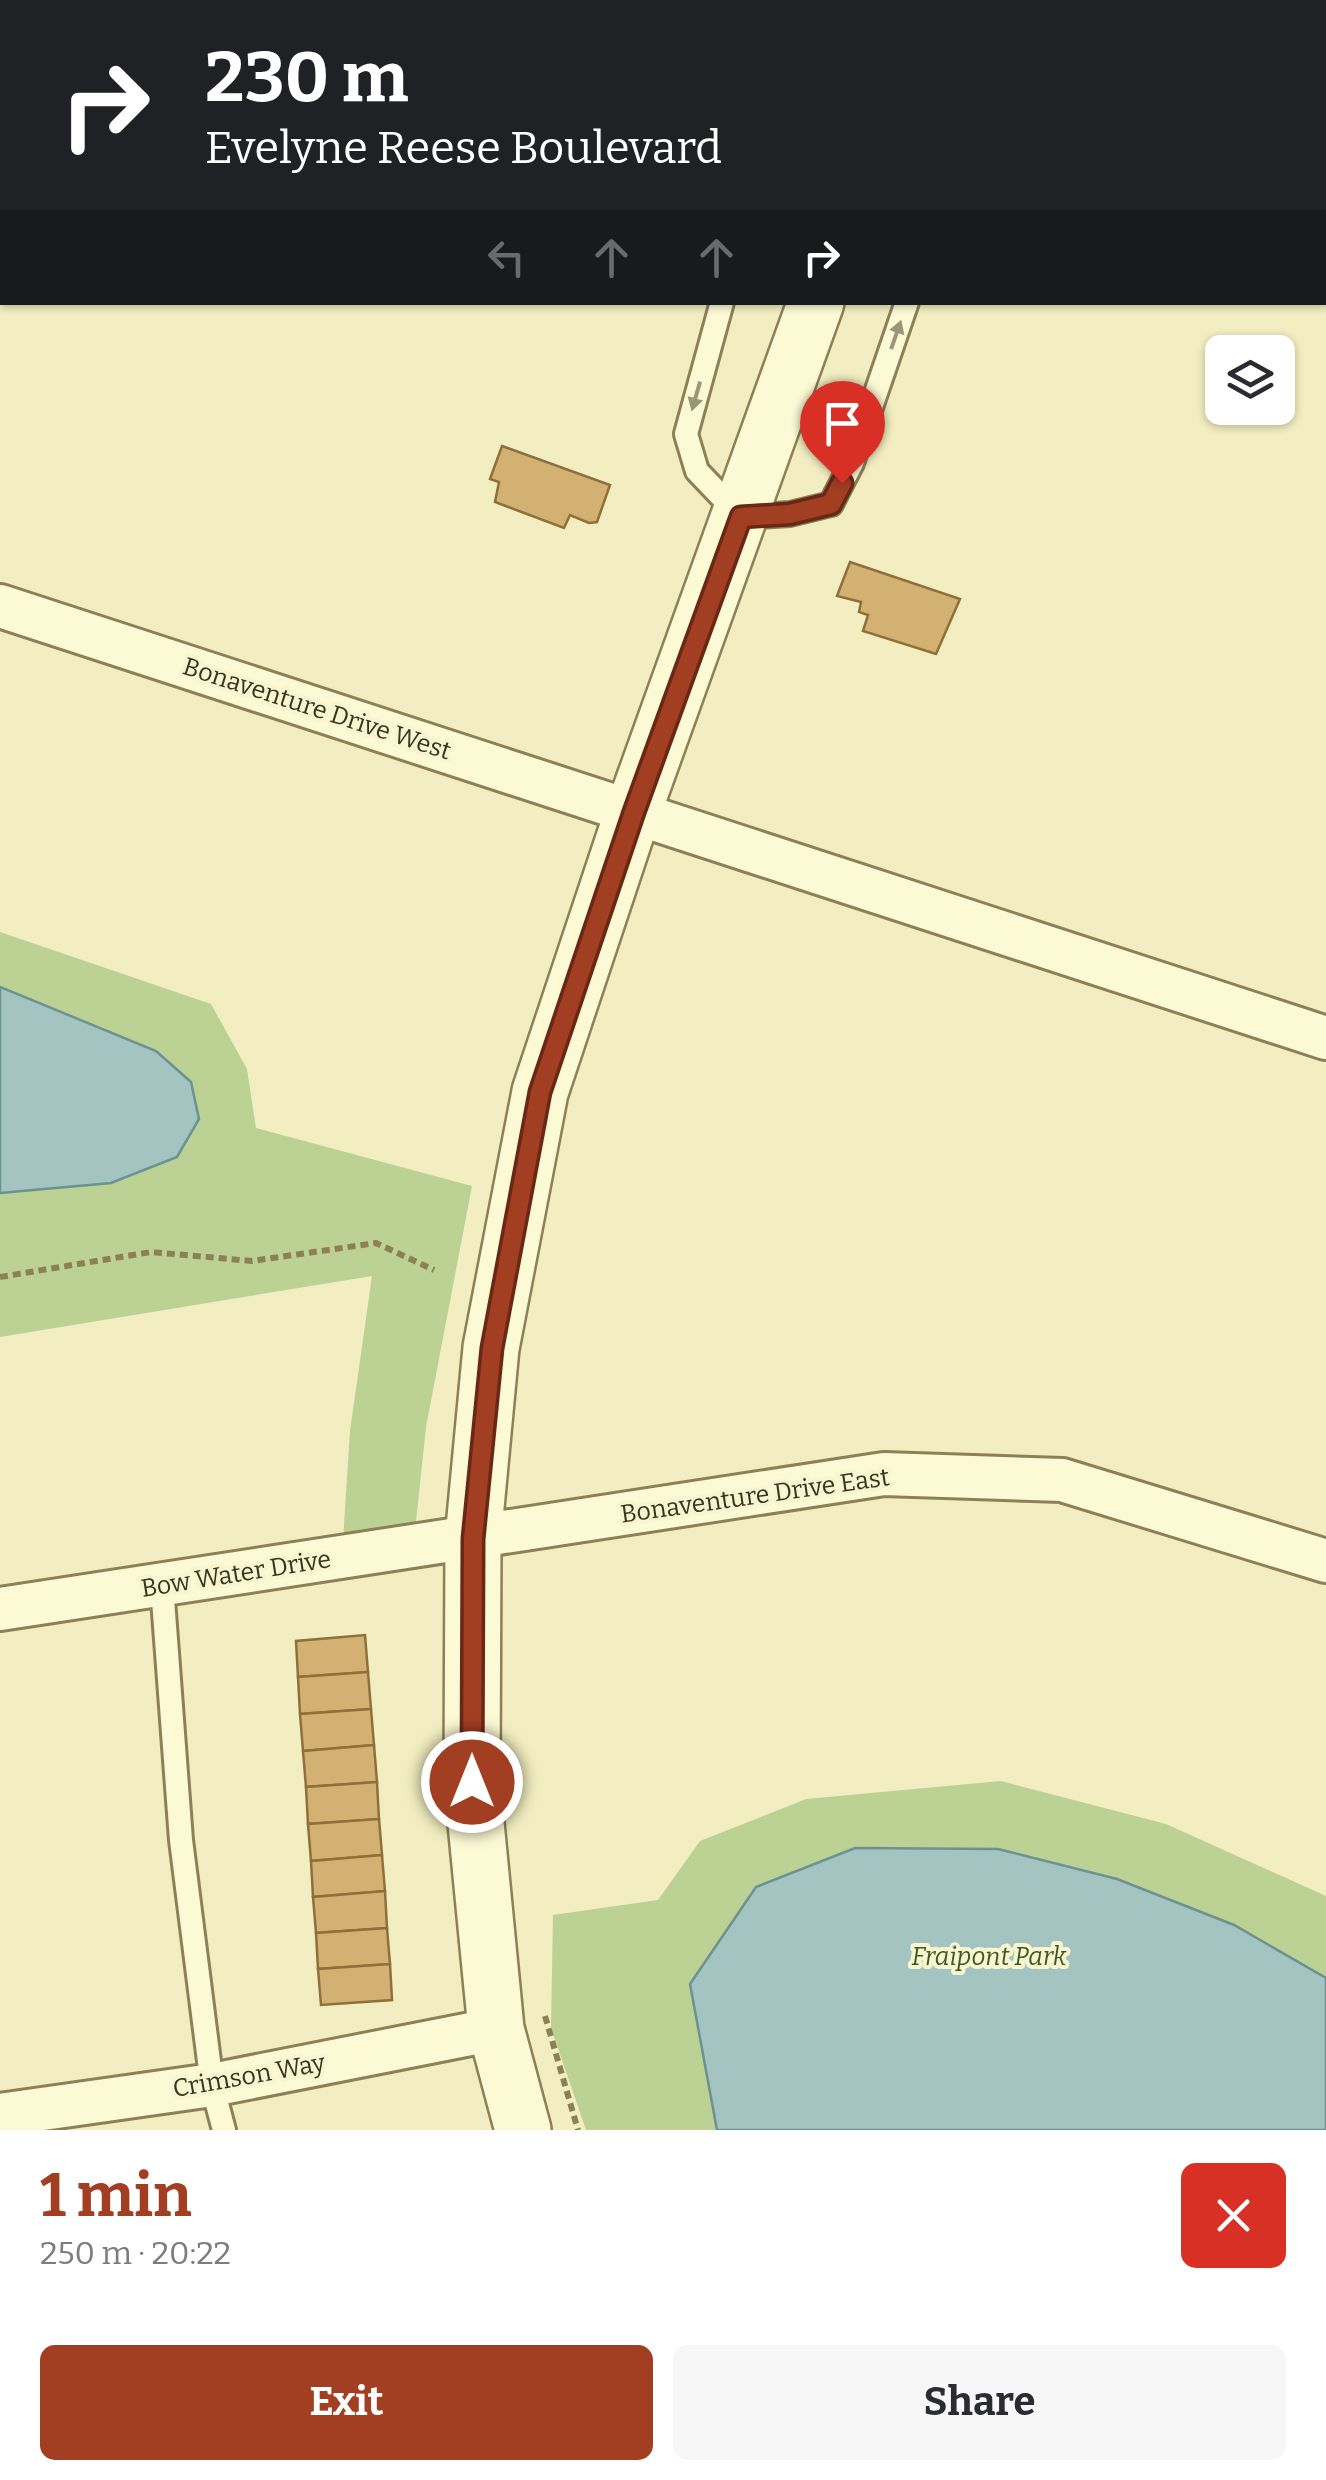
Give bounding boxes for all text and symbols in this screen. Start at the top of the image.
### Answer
text: 230 m [205,36,409,120]
icon: right [40,40,170,170]
text: Evelyne Reese Boulevard [205,121,722,175]
icon: left [479,230,534,285]
icon: ahead [584,230,639,285]
icon: ahead [689,230,744,285]
icon: right [794,230,849,285]
one-way arrow [889,319,904,349]
map controls [1205,335,1295,425]
button: layers [1205,335,1295,425]
one-way arrow [688,381,704,412]
pin [800,381,885,484]
icon: arrive [815,396,870,451]
street label: Bonaventure Drive West [179,651,455,767]
street label: Bonaventure Drive East [619,1462,891,1530]
street label: Bow Water Drive [139,1544,333,1604]
position arrow [420,1730,524,1834]
park label: Fraipont Park [912,1942,1067,1972]
street label: Crimson Way [170,2048,328,2104]
text: 1 min [40,2160,192,2232]
button: close [1181,2163,1286,2268]
text: 250 m · 20:22 [40,2234,231,2272]
button: Exit [40,2345,653,2460]
button: Share [673,2345,1286,2460]

